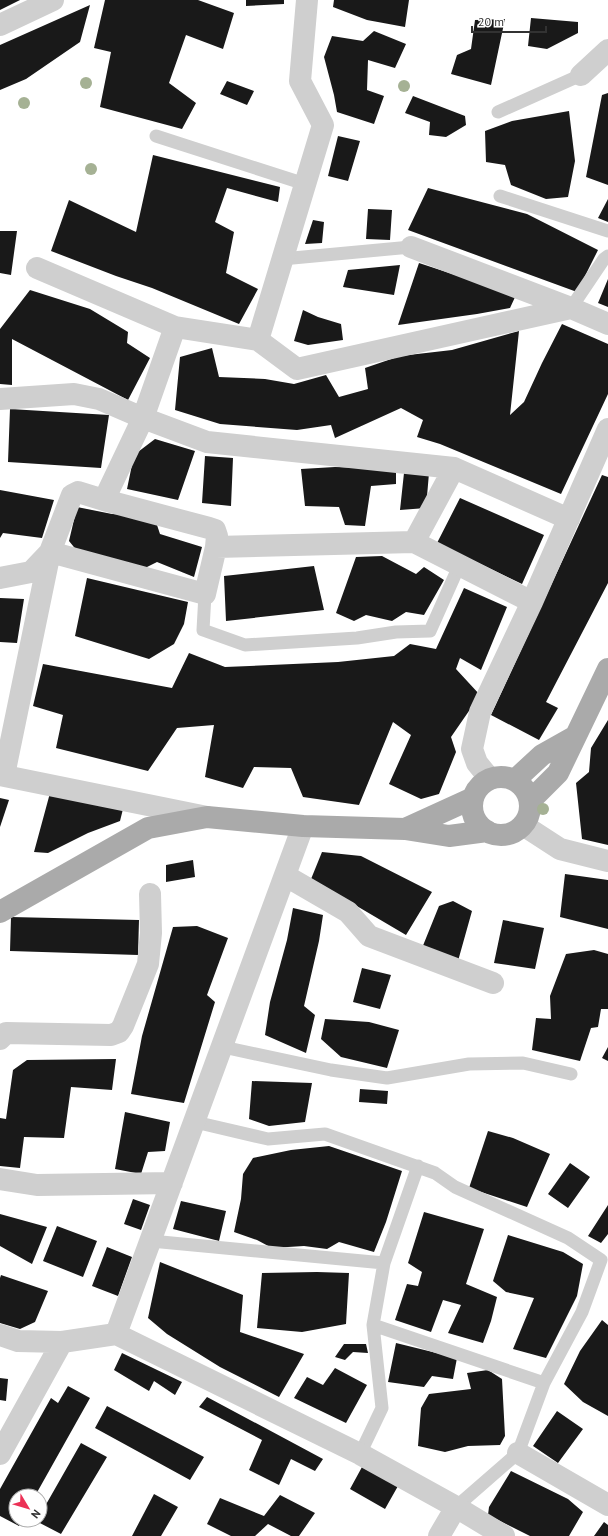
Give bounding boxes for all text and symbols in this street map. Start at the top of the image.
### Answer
scale bar [472,8,546,34]
text: 20 m [478,14,504,29]
north arrow [8,1488,48,1528]
text: N [28,1507,44,1521]

